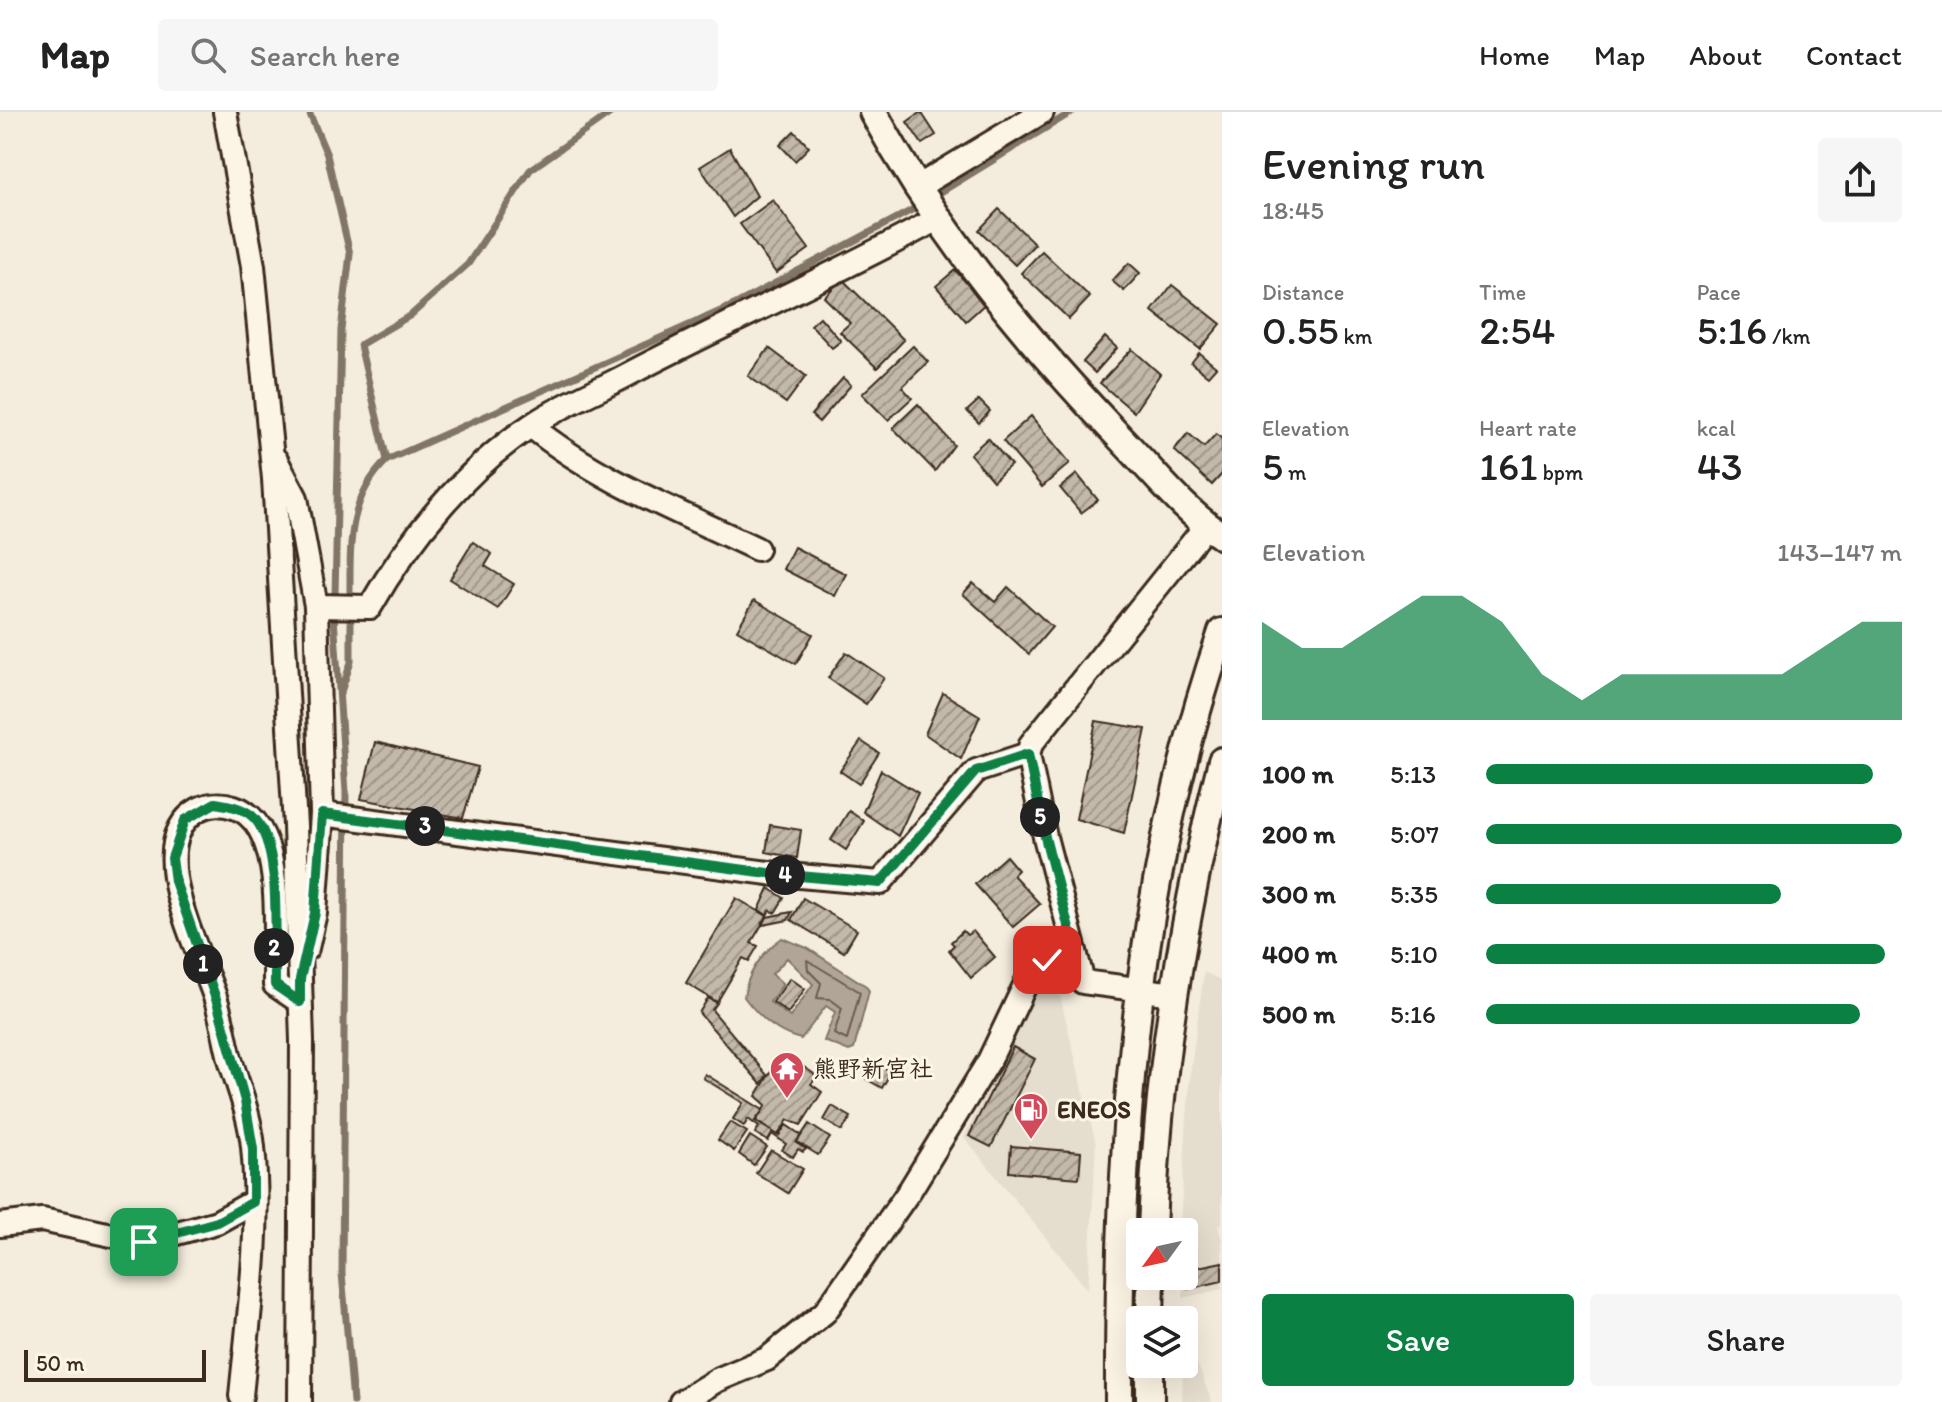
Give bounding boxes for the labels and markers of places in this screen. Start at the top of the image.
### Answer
pin: 5 [1020,797,1060,837]
pin: 3 [405,806,445,846]
pin: 4 [765,855,805,895]
pin [1013,926,1081,994]
pin: 2 [254,928,294,968]
pin: 1 [183,944,223,984]
temple icon: 熊野新宮社 [768,1050,806,1100]
place label: 熊野新宮社 [813,1054,933,1083]
fuel station icon: ENEOS [1012,1091,1050,1141]
place label: ENEOS [1057,1095,1131,1124]
pin [110,1208,178,1276]

